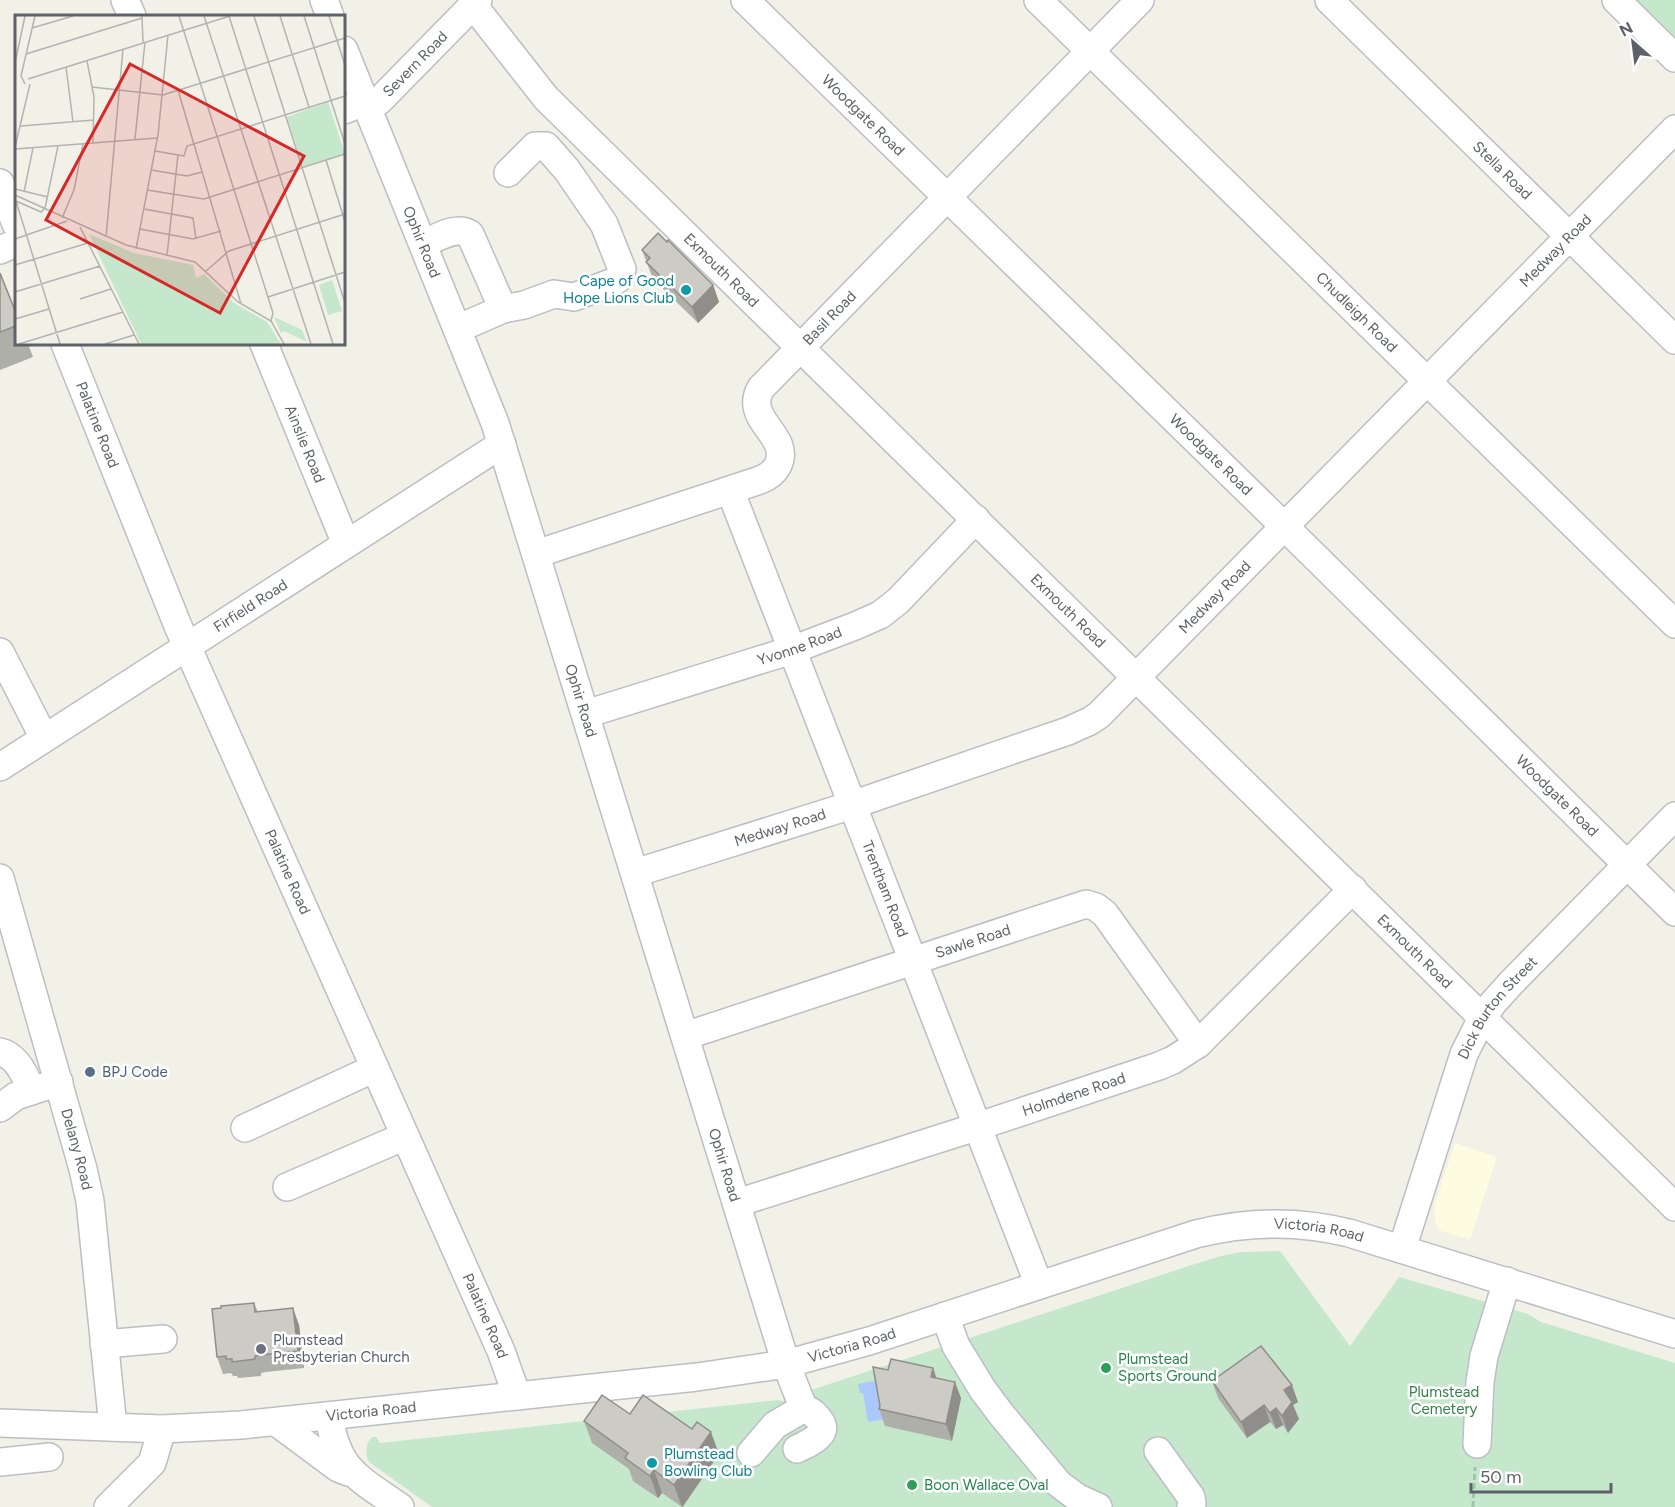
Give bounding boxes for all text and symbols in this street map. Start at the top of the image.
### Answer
north arrow [1603,12,1663,72]
inset map [15,15,345,345]
text: N [1616,18,1636,40]
street label: Severn Road [379,27,451,101]
street label: Woodgate Road [818,71,908,160]
street label: Stella Road [1469,137,1536,203]
street label: Ophir Road [399,203,444,280]
street label: Medway Road [1516,210,1595,291]
street label: Exmouth Road [680,229,763,311]
street label: Chudleigh Road [1312,268,1401,356]
place label: Cape of Good Hope Lions Club [563,272,674,307]
marker: Cape of Good Hope Lions Club [679,283,693,297]
street label: Basil Road [799,287,860,349]
street label: Palatine Road [72,379,123,470]
street label: Ainslie Road [281,402,329,485]
street label: Woodgate Road [1166,410,1256,499]
street label: Medway Road [1175,557,1255,637]
street label: Exmouth Road [1027,570,1109,652]
street label: Firfield Road [210,575,291,636]
street label: Yvonne Road [755,623,844,669]
street label: Ophir Road [561,662,601,739]
street label: Woodgate Road [1512,751,1602,840]
street label: Medway Road [732,805,828,850]
street label: Palatine Road [261,827,314,917]
street label: Trentham Road [858,838,912,940]
street label: Exmouth Road [1373,911,1456,992]
street label: Sawle Road [933,920,1013,962]
street label: Dick Burton Street [1454,952,1541,1062]
place label: BPJ Code [102,1063,168,1081]
marker: BPJ Code [83,1065,97,1079]
street label: Holmdene Road [1020,1069,1128,1120]
street label: Delany Road [57,1106,96,1192]
street label: Ophir Road [705,1126,744,1204]
street label: Victoria Road [1274,1215,1366,1246]
street label: Palatine Road [459,1271,512,1361]
street label: Victoria Road [806,1324,898,1367]
place label: Plumstead Presbyterian Church [273,1331,410,1366]
marker: Plumstead Presbyterian Church [254,1342,268,1356]
place label: Plumstead Sports Ground [1118,1350,1217,1385]
marker: Plumstead Sports Ground [1099,1361,1113,1375]
park label: Plumstead Cemetery [1409,1383,1479,1418]
street label: Victoria Road [325,1398,417,1425]
place label: Plumstead Bowling Club [664,1445,753,1480]
marker: Plumstead Bowling Club [645,1456,659,1470]
scale bar [1471,1456,1610,1494]
text: 50 m [1480,1466,1522,1488]
place label: Boon Wallace Oval [924,1476,1049,1494]
marker: Boon Wallace Oval [905,1478,919,1492]

